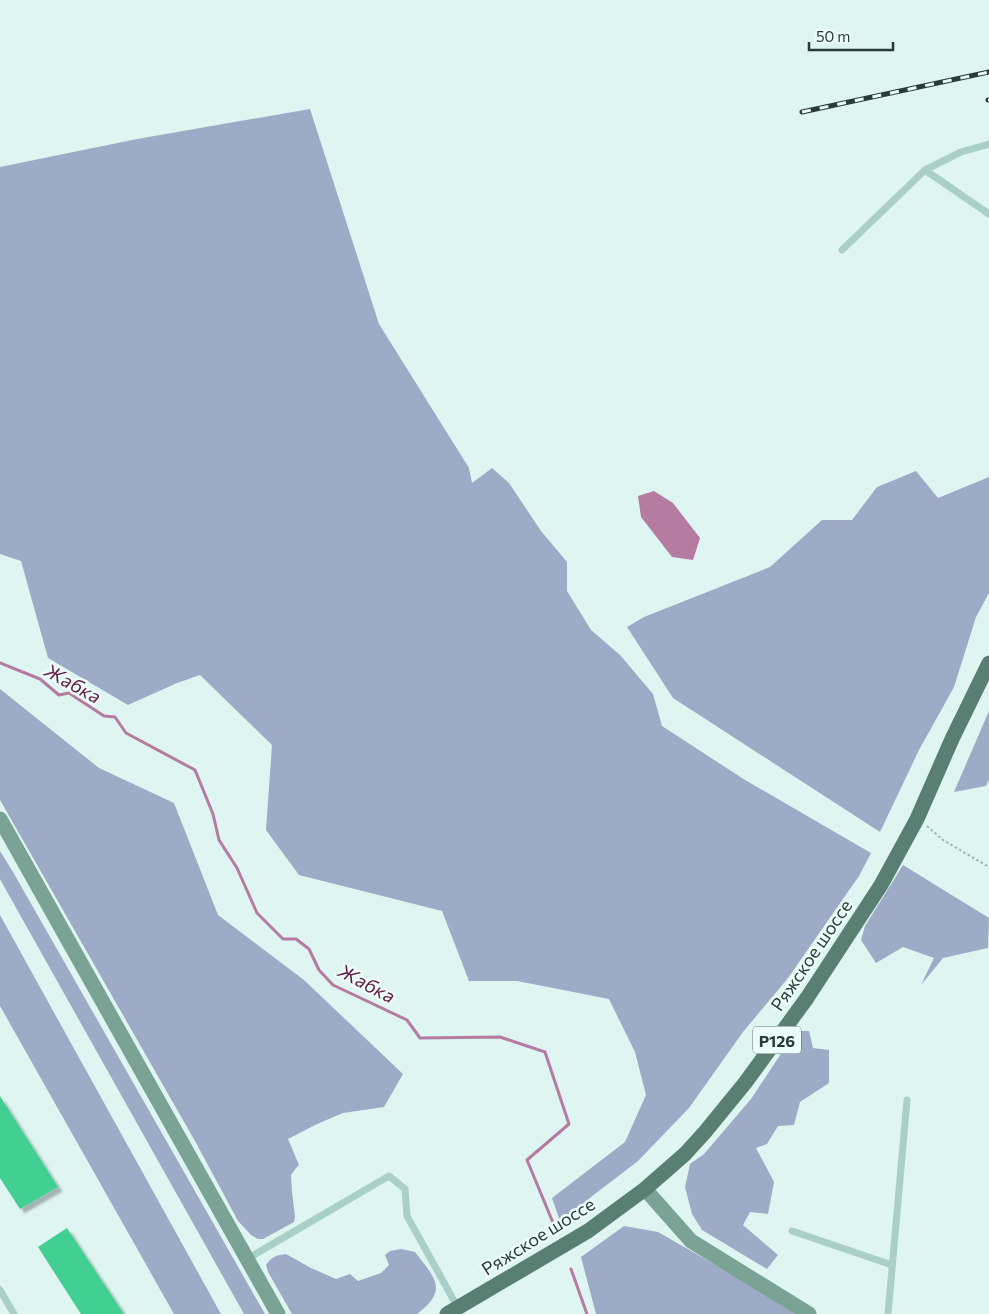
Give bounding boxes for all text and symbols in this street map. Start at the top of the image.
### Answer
scale bar [809,20,893,52]
text: 50 m [816,27,850,45]
water label: Жабка [40,658,105,708]
street label: Ряжское шоссе [766,895,856,1015]
water label: Жабка [334,958,399,1008]
road number: Р126 [753,1026,801,1054]
street label: Ряжское шоссе [477,1192,599,1280]

